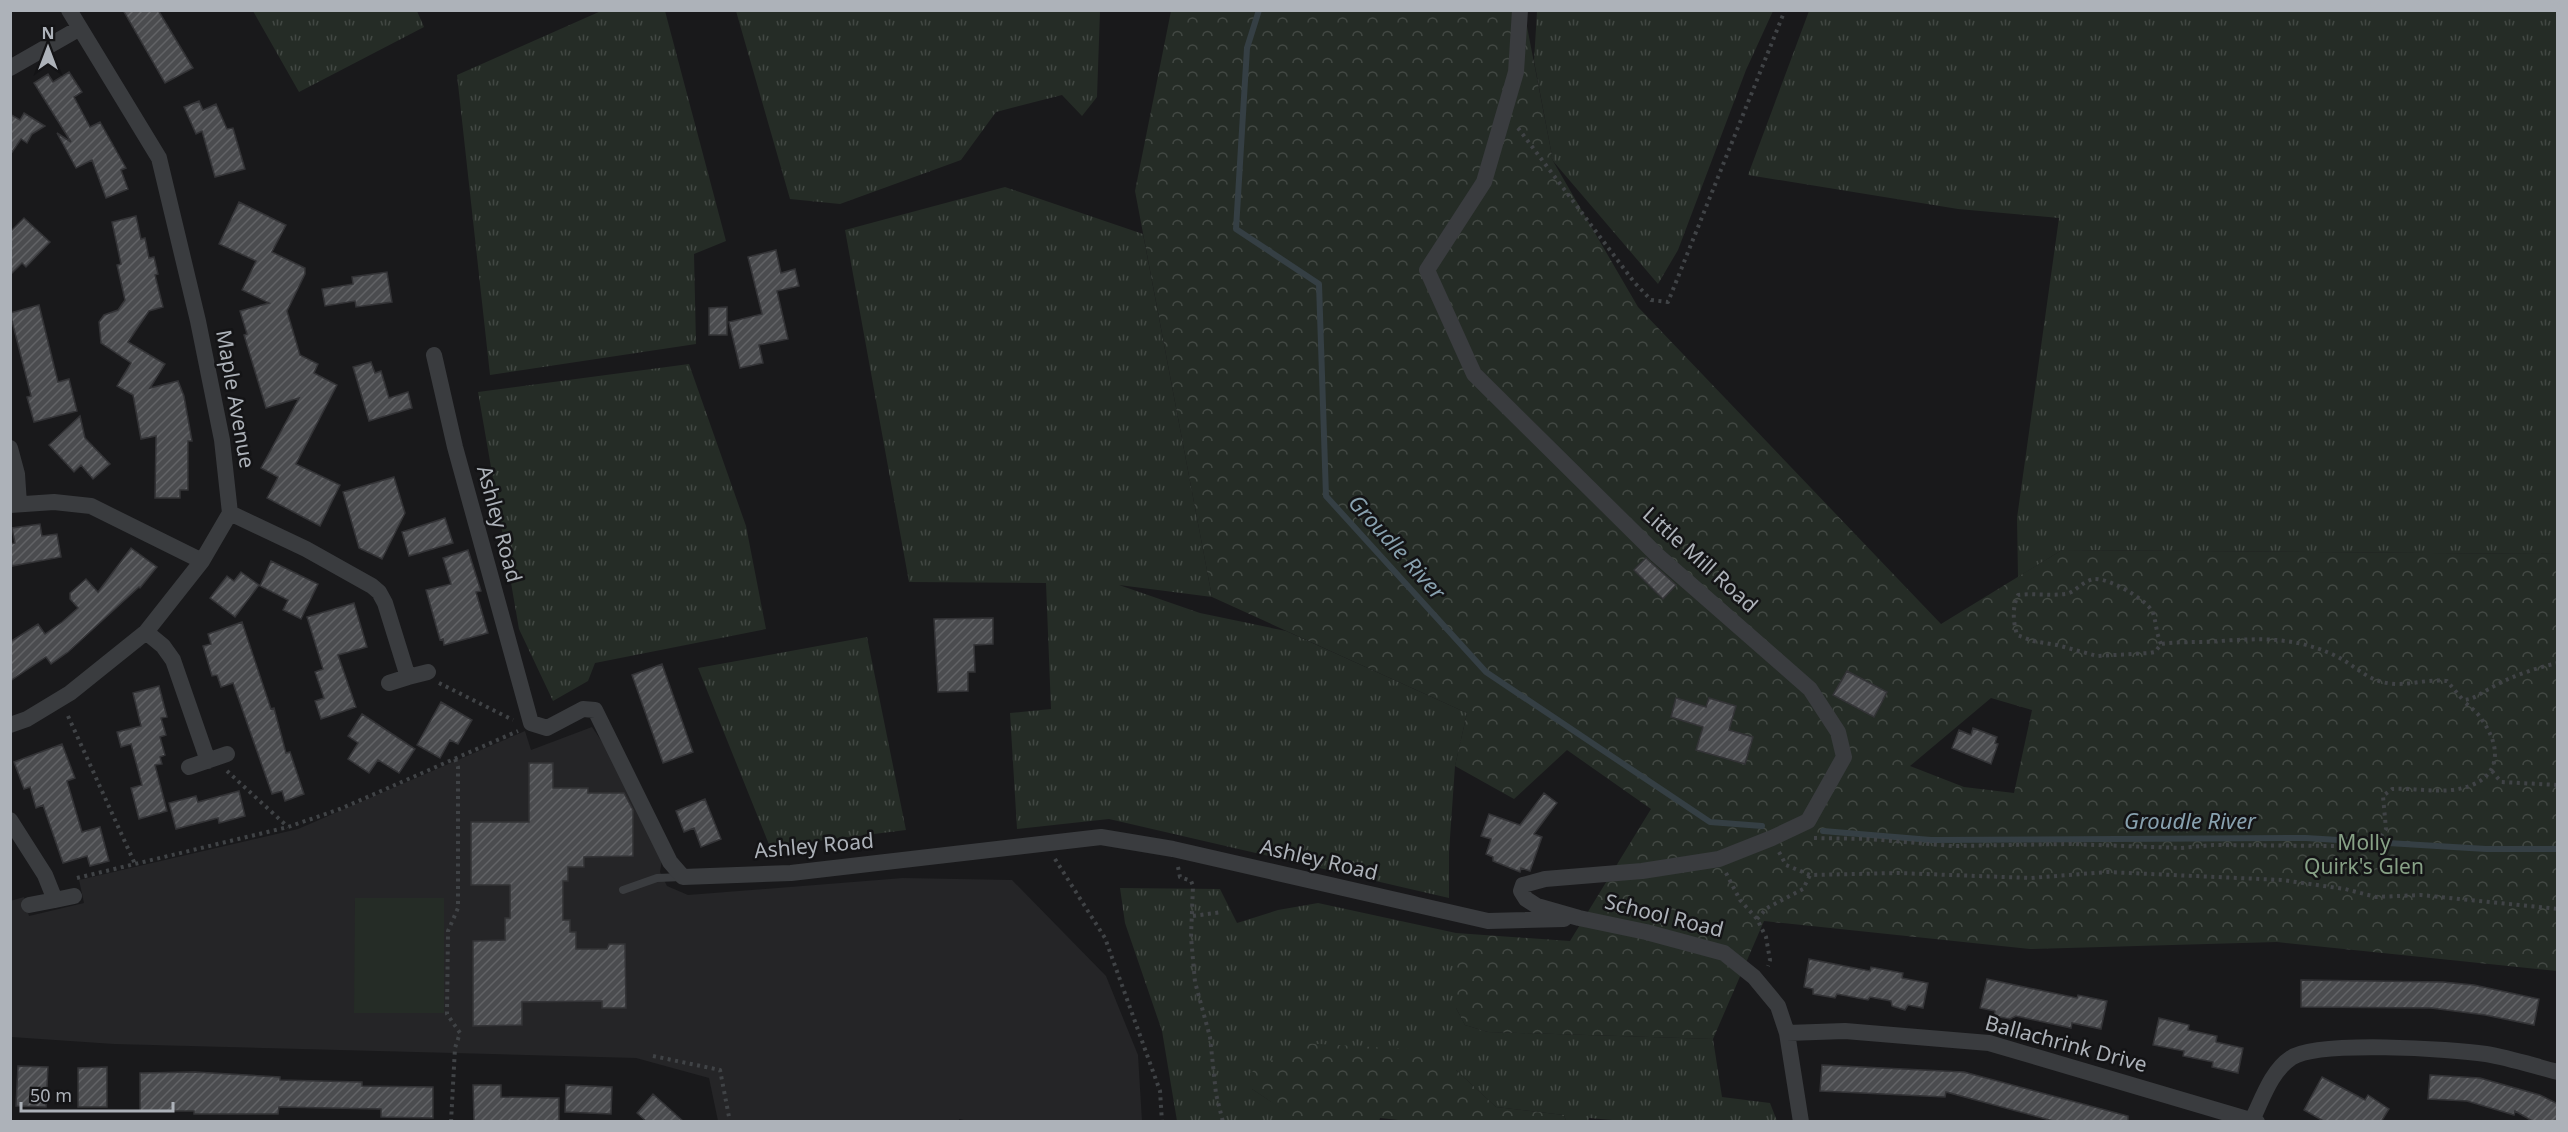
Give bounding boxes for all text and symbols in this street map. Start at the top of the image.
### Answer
north arrow [18,18,78,78]
text: N [41,22,55,44]
street label: Maple Avenue [210,327,262,470]
street label: Ashley Road [471,462,529,585]
water label: Groudle River [1343,487,1454,606]
street label: Little Mill Road [1637,500,1764,618]
water label: Groudle River [2124,805,2257,835]
street label: Ashley Road [753,826,875,864]
park label: Molly Quirk's Glen [2304,828,2424,880]
street label: Ashley Road [1258,832,1381,886]
street label: School Road [1602,887,1726,943]
street label: Ballachrink Drive [1982,1008,2150,1078]
scale bar [21,1075,172,1113]
text: 50 m [30,1083,72,1107]

